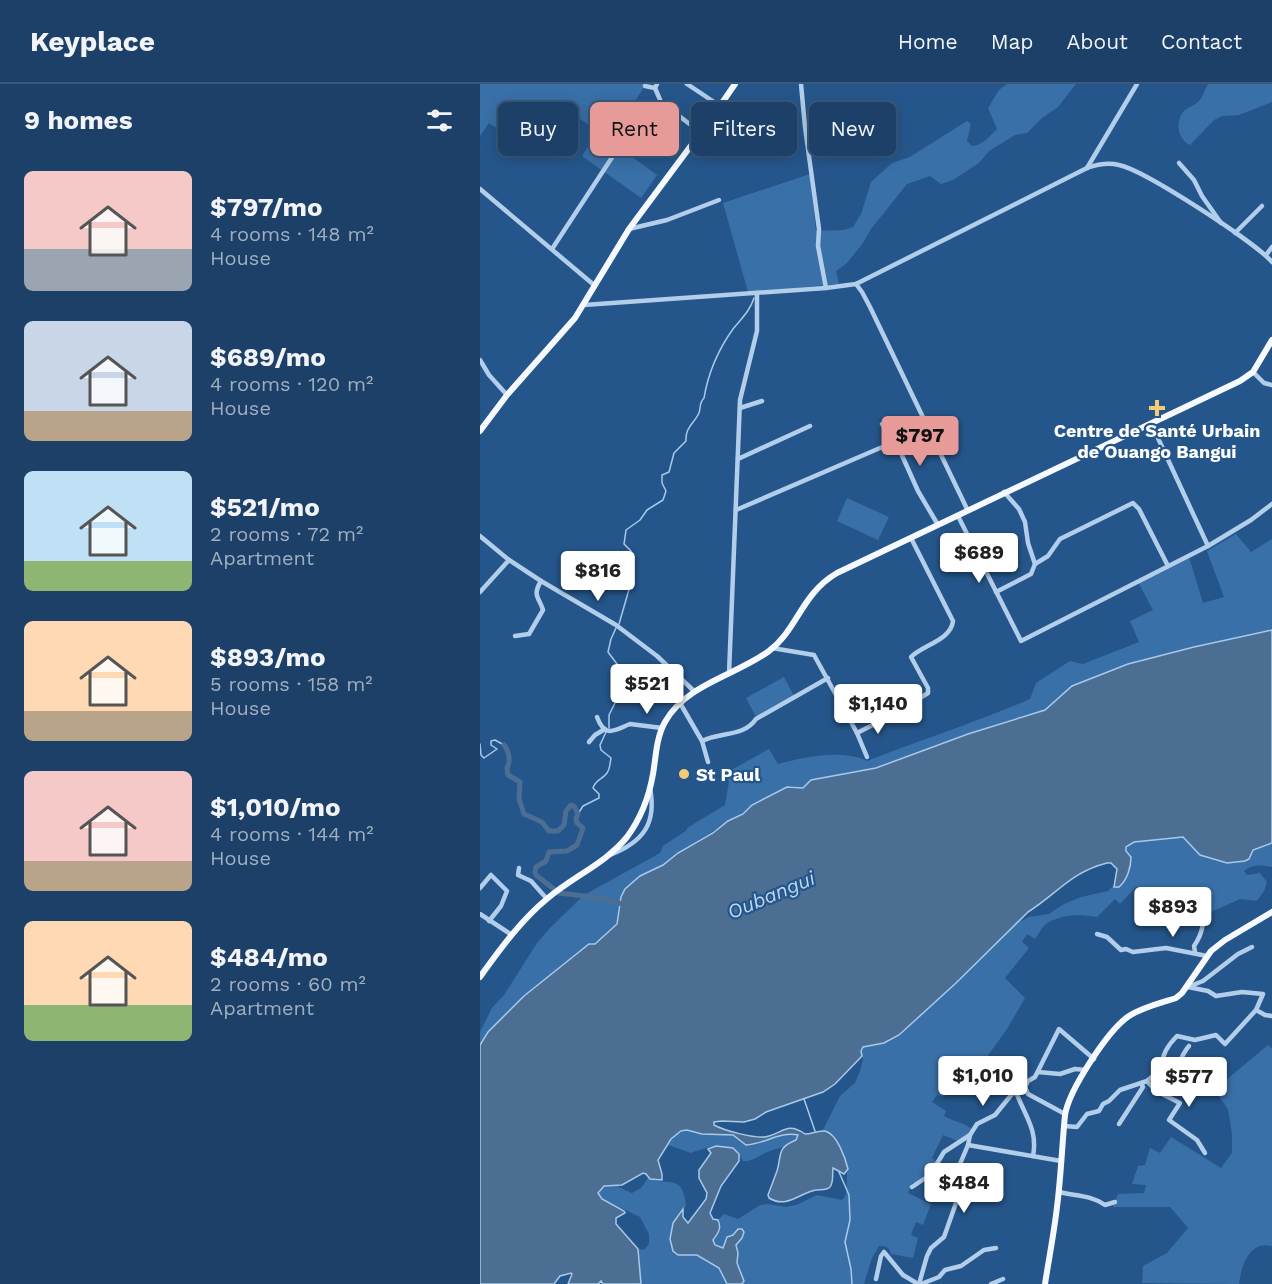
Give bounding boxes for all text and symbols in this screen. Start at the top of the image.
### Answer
text: Keyplace [30,25,155,58]
text: Home [898,29,958,54]
text: Map [991,29,1034,54]
text: About [1067,29,1128,54]
text: Contact [1161,29,1242,54]
chip: Buy [498,102,578,156]
chip: Rent [590,102,679,156]
chip: Filters [691,102,797,156]
chip: New [809,102,896,156]
icon: filters [423,104,456,137]
text: 9 homes [24,105,133,135]
text: $797/mo [210,192,323,222]
icon: home [72,195,144,267]
text: 4 rooms · 148 m² [210,222,374,246]
text: House [210,246,271,270]
text: $689/mo [210,342,326,372]
icon: home [72,345,144,417]
text: 4 rooms · 120 m² [210,372,373,396]
text: House [210,396,271,420]
marker: Centre de Santé Urbain de Ouango Bangui [1148,399,1166,417]
pin: $797 [884,416,956,467]
place label: Centre de Santé Urbain de Ouango Bangui [1054,420,1260,462]
text: $797 [896,423,944,447]
text: $521/mo [210,492,320,522]
icon: home [72,495,144,567]
text: 2 rooms · 72 m² [210,522,363,546]
pin: $689 [943,533,1015,584]
text: $689 [954,540,1004,564]
text: Apartment [210,546,314,570]
pin: $816 [562,551,634,602]
text: $816 [575,558,621,582]
text: $893/mo [210,642,326,672]
icon: home [72,645,144,717]
pin: $521 [611,664,683,715]
text: $521 [624,671,670,695]
text: 5 rooms · 158 m² [210,672,373,696]
pin: $1,140 [829,684,927,735]
text: $1,140 [848,691,908,715]
text: House [210,696,271,720]
place label: St Paul [696,764,760,785]
marker: St Paul [677,767,691,781]
text: $1,010/mo [210,792,341,822]
icon: home [72,795,144,867]
text: 4 rooms · 144 m² [210,822,374,846]
text: House [210,846,271,870]
water label: Oubangui [724,865,819,924]
pin: $893 [1137,887,1209,938]
text: $893 [1148,894,1198,918]
text: $484/mo [210,942,328,972]
icon: home [72,945,144,1017]
text: 2 rooms · 60 m² [210,972,366,996]
text: Apartment [210,996,314,1020]
pin: $1,010 [934,1056,1032,1107]
pin: $577 [1153,1057,1225,1108]
text: $1,010 [952,1063,1014,1087]
text: $577 [1165,1064,1213,1088]
pin: $484 [928,1163,1000,1214]
text: $484 [938,1170,990,1194]

